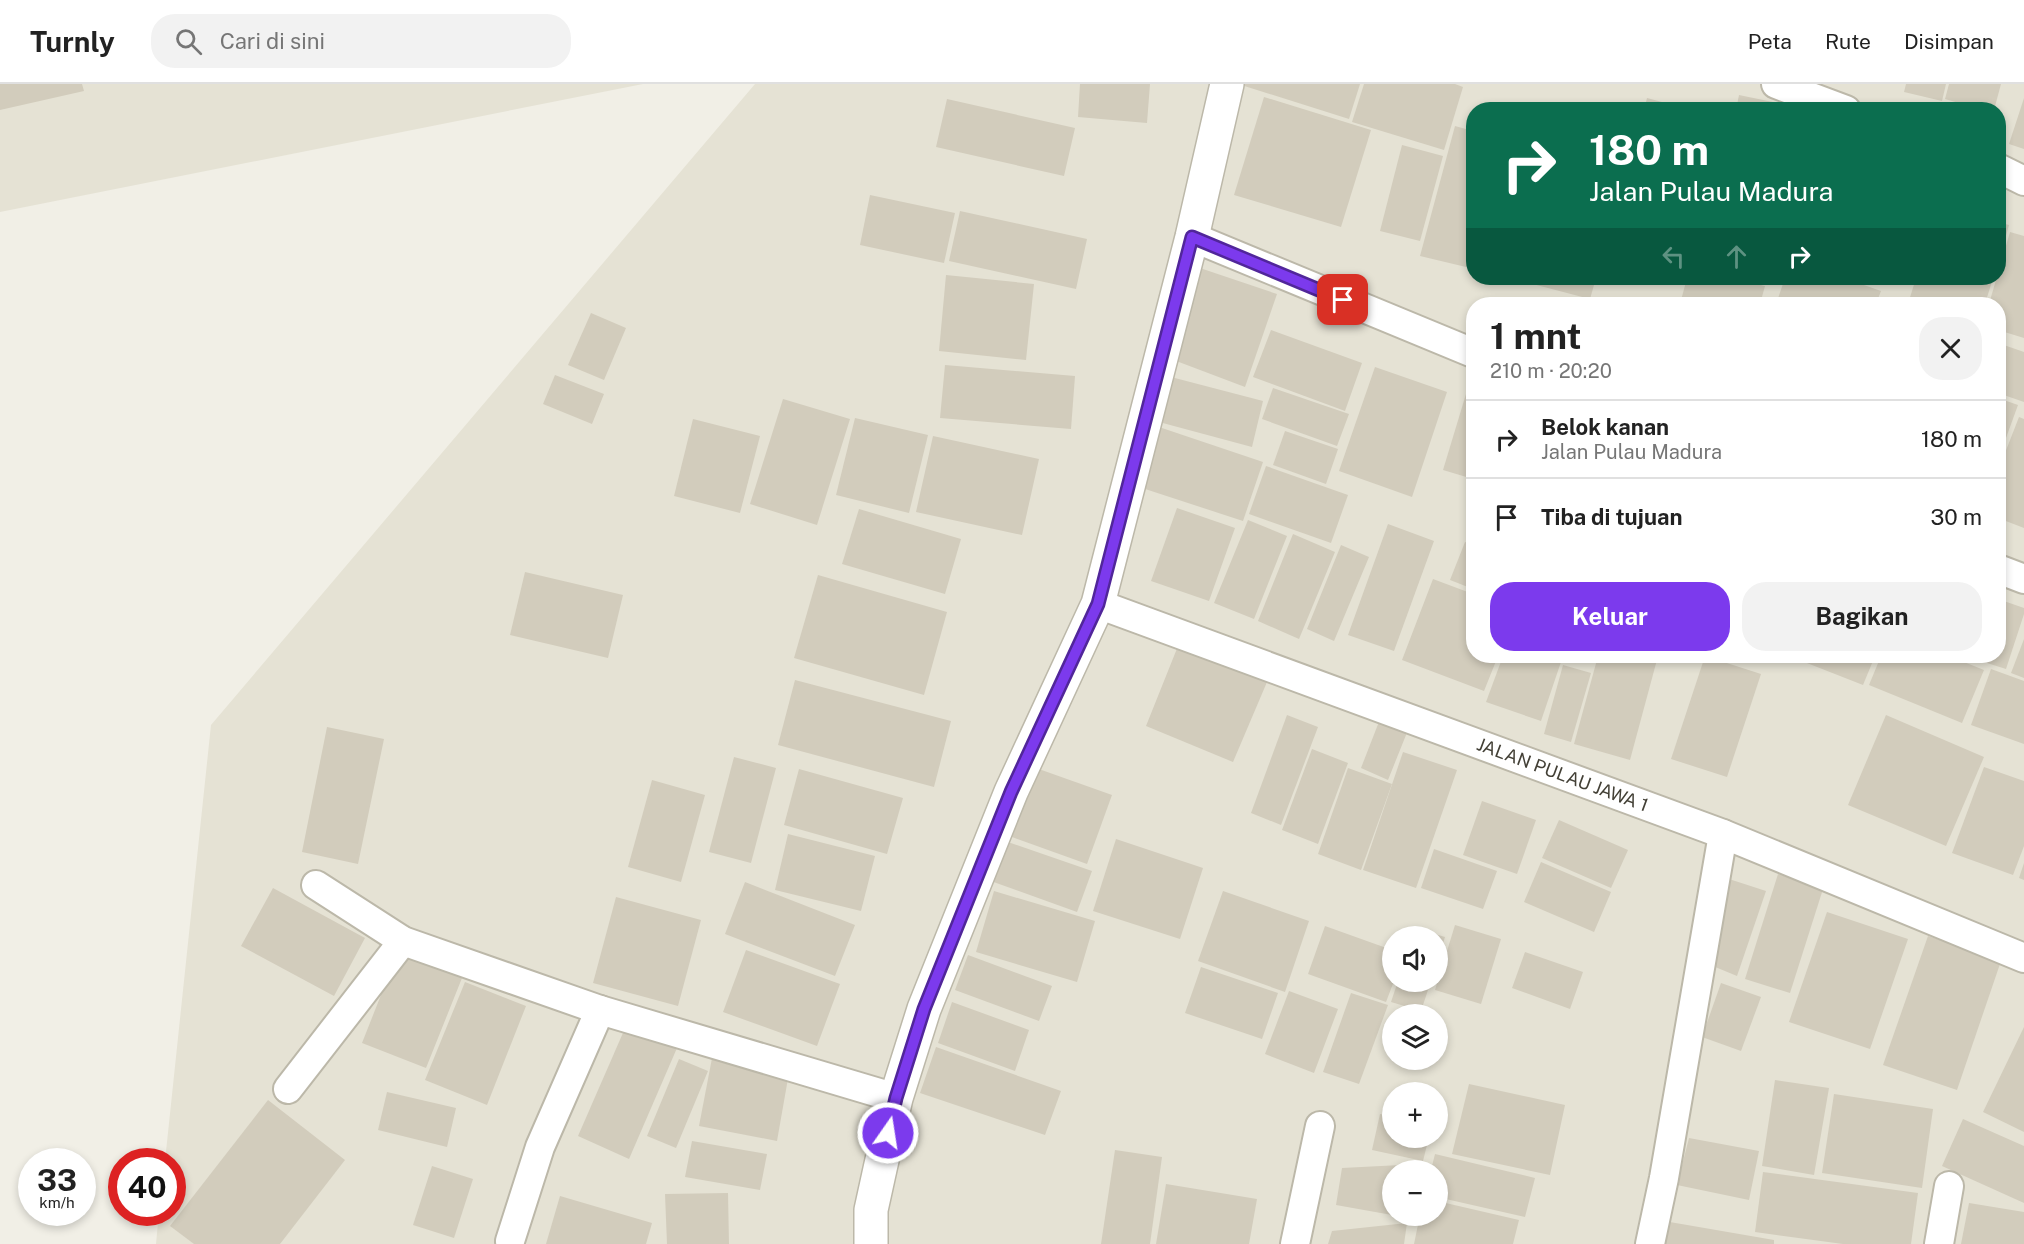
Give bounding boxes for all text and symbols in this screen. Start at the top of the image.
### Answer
search box [151,14,571,68]
text: Turnly [30,25,115,58]
icon: search [172,25,205,58]
text: Cari di sini [220,28,325,54]
text: Peta [1748,29,1792,54]
text: Rute [1825,29,1871,54]
text: Disimpan [1904,29,1994,54]
text: 180 m [1589,125,1709,174]
icon: right [1490,126,1568,204]
text: Jalan Pulau Madura [1589,175,1833,207]
icon: left [1657,240,1690,273]
icon: ahead [1720,240,1753,273]
icon: right [1783,240,1816,273]
pin [1317,274,1368,325]
icon: arrive [1326,283,1359,316]
text: 1 mnt [1490,315,1581,357]
button: close [1919,317,1982,380]
text: 210 m · 20:20 [1490,359,1612,383]
text: Belok kanan [1541,414,1669,440]
icon: right [1490,423,1523,456]
text: 180 m [1921,426,1982,452]
text: Jalan Pulau Madura [1541,440,1722,464]
icon: arrive [1490,501,1523,534]
text: Tiba di tujuan [1541,504,1682,530]
text: 30 m [1930,504,1982,530]
button: Keluar [1490,582,1730,651]
button: Bagikan [1742,582,1982,651]
street label: JALAN PULAU JAWA 1 [1474,733,1651,816]
map controls [1382,926,1448,1226]
button: sound [1382,926,1448,992]
button: layers [1382,1004,1448,1070]
button: + [1382,1082,1448,1148]
position arrow [856,1101,920,1165]
speed limit sign: 40 [108,1148,186,1226]
button: − [1382,1160,1448,1226]
text: 33 [37,1162,77,1198]
text: km/h [39,1194,75,1211]

